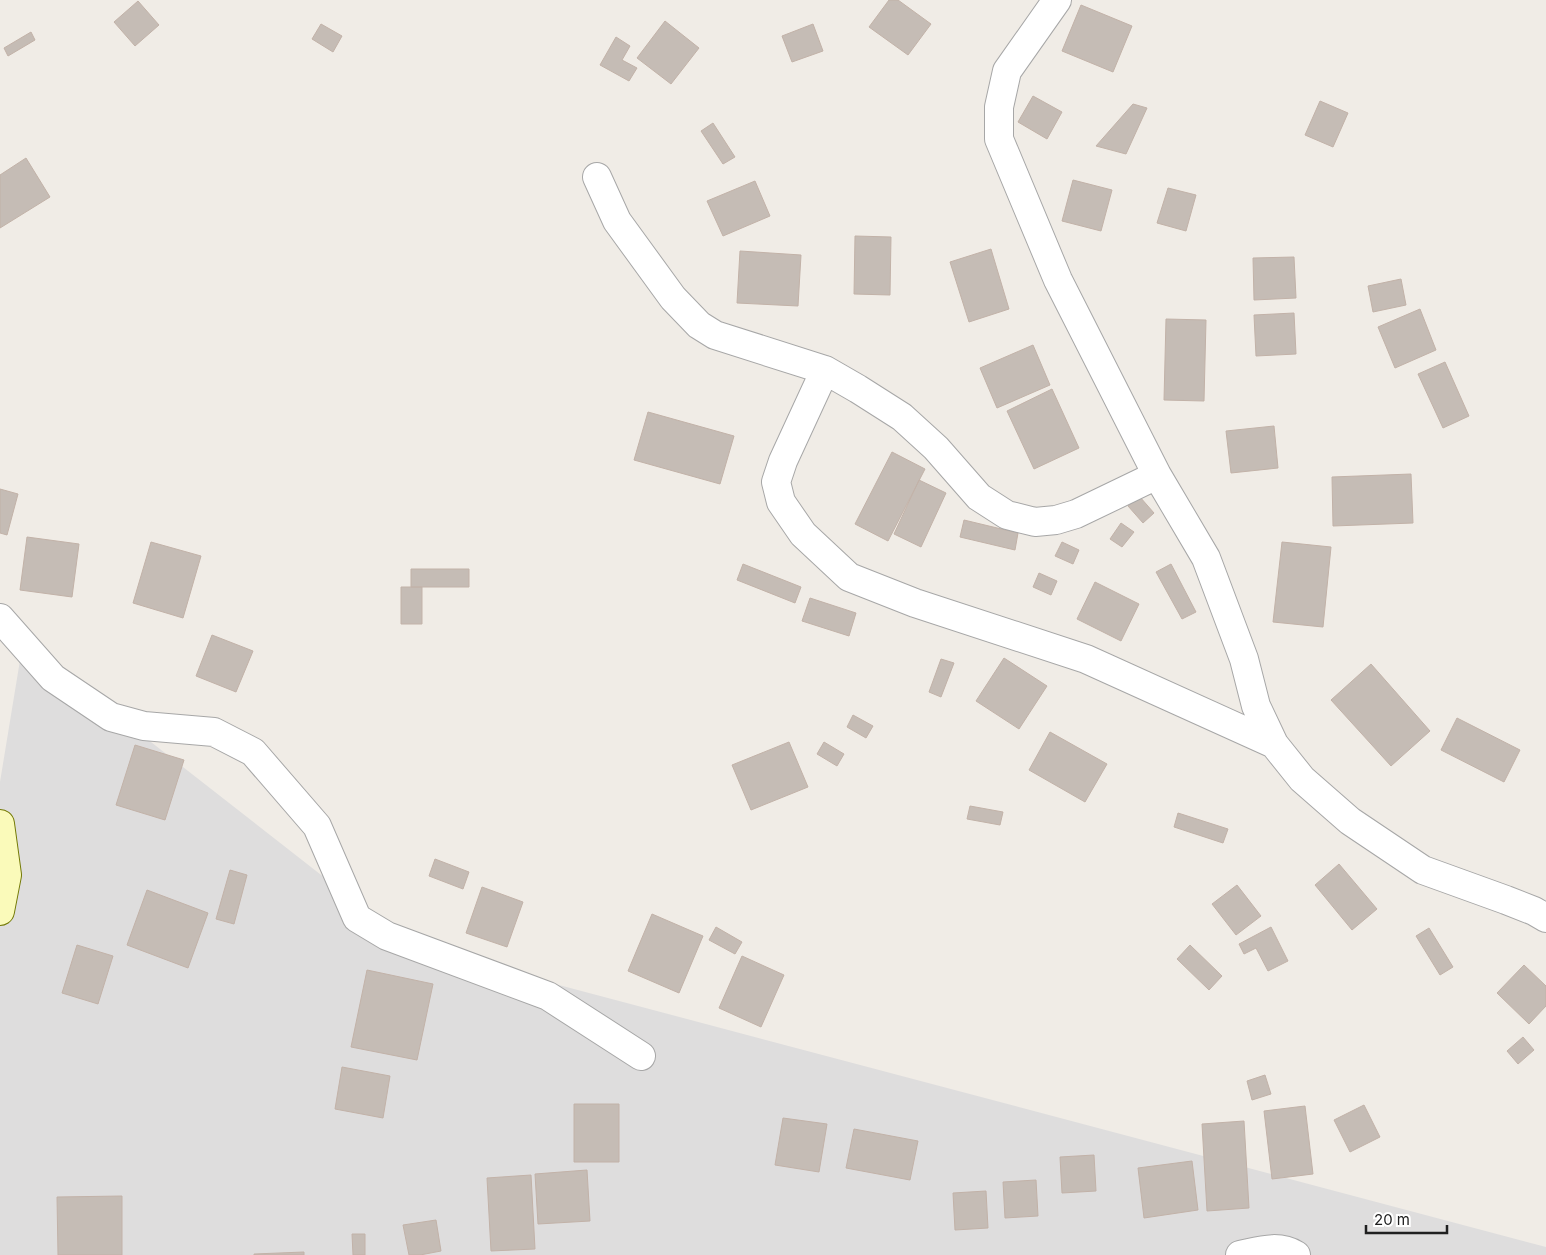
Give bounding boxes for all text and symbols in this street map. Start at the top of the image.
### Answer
scale bar [1366,1202,1447,1234]
text: 20 m [1374,1210,1410,1229]

